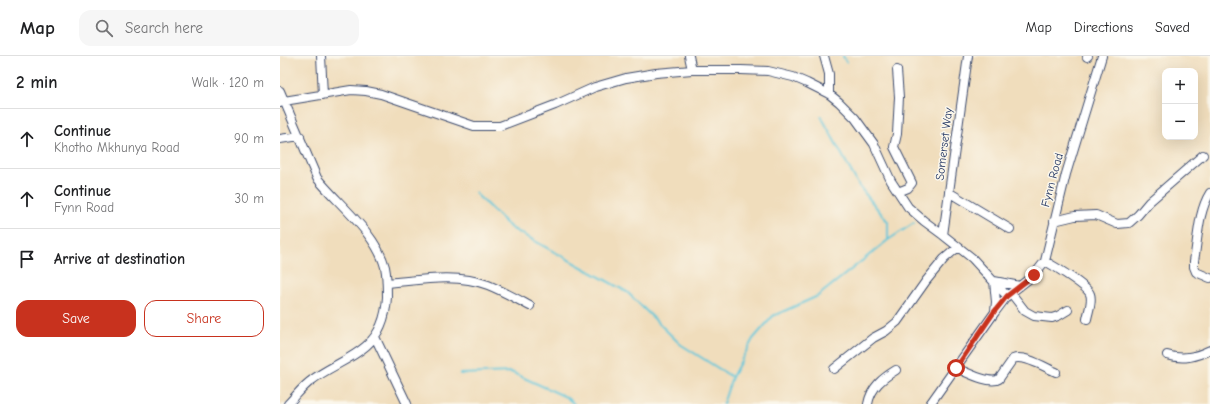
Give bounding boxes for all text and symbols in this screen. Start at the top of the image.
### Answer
search box [79,10,359,46]
text: Map [20,17,55,39]
icon: search [93,17,115,39]
text: Search here [125,19,203,37]
text: Map [1025,19,1052,36]
text: Directions [1074,19,1133,36]
text: Saved [1155,19,1190,36]
map controls [1162,68,1198,140]
button: + [1162,68,1198,104]
text: 2 min [16,73,57,92]
text: Walk · 120 m [192,75,264,90]
button: − [1162,104,1198,140]
street label: Somerset Way [933,106,955,181]
text: Continue [54,122,111,140]
icon: ahead [16,128,38,150]
text: 90 m [234,131,264,146]
text: Khotho Mkhunya Road [54,140,180,155]
street label: Fynn Road [1038,151,1066,209]
text: Continue [54,182,111,200]
icon: ahead [16,188,38,210]
text: 30 m [234,191,264,206]
text: Fynn Road [54,200,114,215]
icon: arrive [16,248,38,270]
text: Arrive at destination [54,250,185,268]
route end [1025,266,1043,284]
button: Save [16,300,136,337]
button: Share [144,300,264,337]
route start [947,359,965,377]

